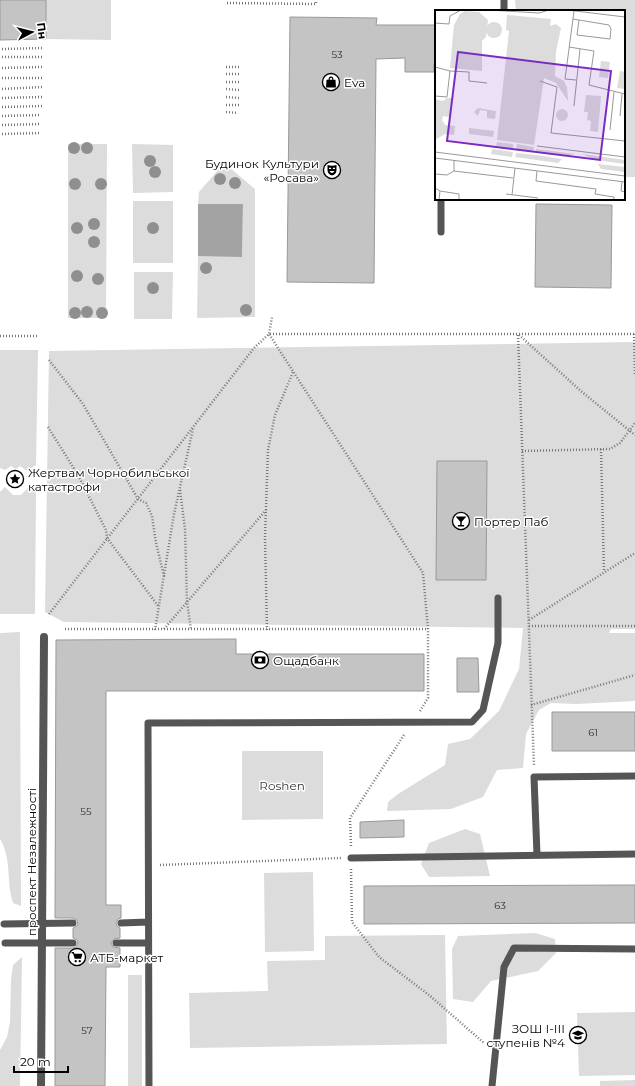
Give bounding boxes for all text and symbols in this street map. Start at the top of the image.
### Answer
inset map [435,10,625,200]
north arrow [12,12,52,52]
text: Пн [34,22,50,40]
house number: 53 [331,48,343,61]
shop icon: Eva [321,72,341,92]
place label: Eva [344,75,365,90]
place label: Будинок Культури «Росава» [205,156,319,185]
theatre icon: Будинок Культури «Росава» [322,160,342,180]
place label: Жертвам Чорнобильської катастрофи [28,465,190,494]
place icon: Жертвам Чорнобильської катастрофи [5,469,25,489]
bar icon: Портер Паб [451,511,471,531]
place label: Портер Паб [474,514,549,529]
bank icon: Ощадбанк [250,650,270,670]
place label: Ощадбанк [273,653,339,668]
house number: 61 [588,726,598,739]
park label: Roshen [259,778,305,793]
street label: проспект Незалежності [24,788,39,936]
house number: 55 [80,805,92,818]
house number: 63 [494,899,506,912]
supermarket icon: АТБ-маркет [67,947,87,967]
place label: АТБ-маркет [90,950,163,965]
place label: ЗОШ І-ІІІ ступенів №4 [487,1021,565,1050]
house number: 57 [81,1024,93,1037]
school or university icon: ЗОШ І-ІІІ ступенів №4 [568,1025,588,1045]
scale bar [14,1048,68,1074]
text: 20 m [20,1054,51,1069]

